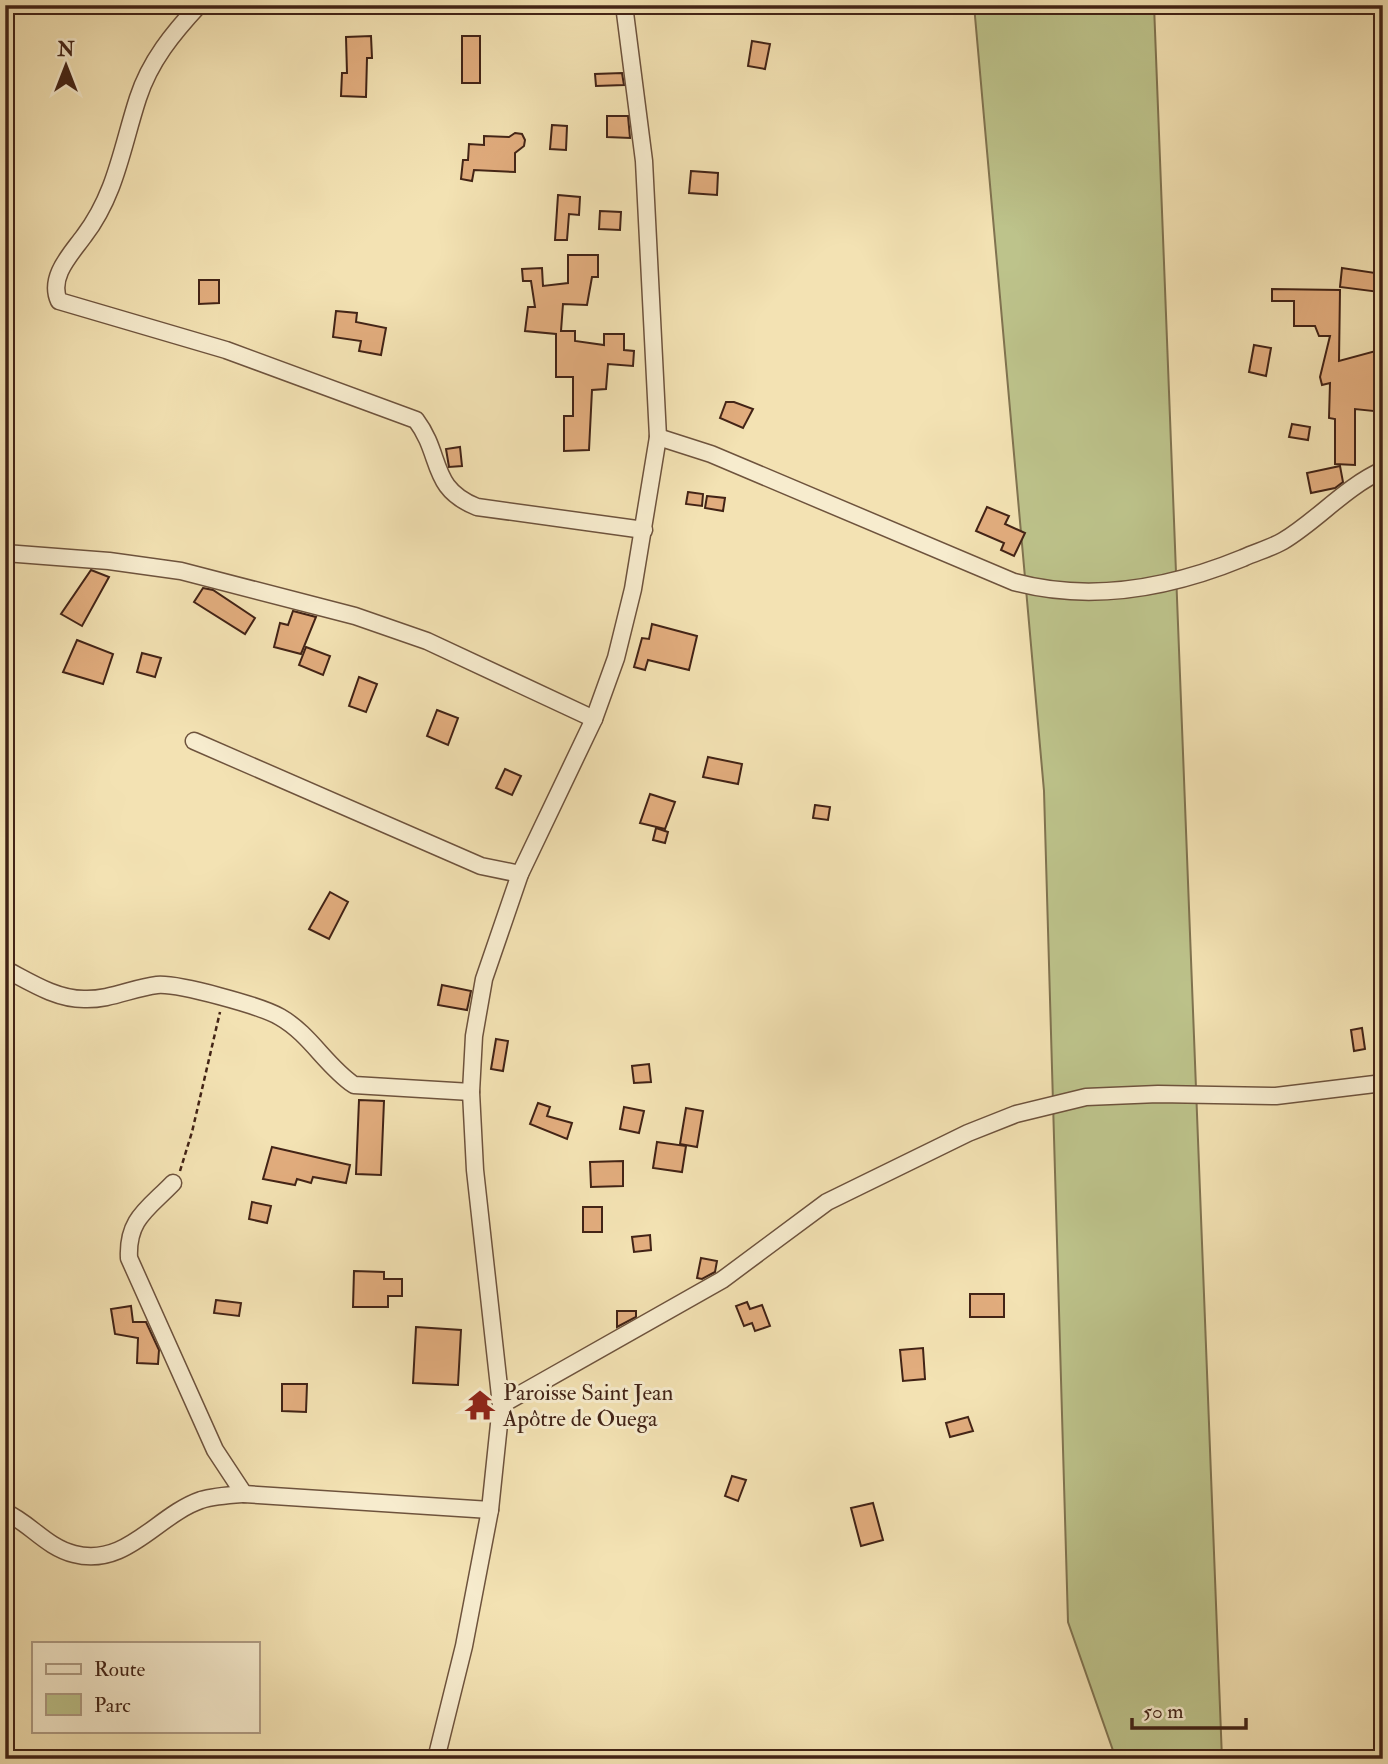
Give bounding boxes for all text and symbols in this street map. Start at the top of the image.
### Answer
north arrow [32,32,102,102]
text: N [56,38,75,62]
place label: Paroisse Saint Jean Apôtre de Ouega [502,1378,674,1434]
temple icon: Paroisse Saint Jean Apôtre de Ouega [463,1388,497,1422]
legend [32,1642,259,1732]
text: Route [94,1656,146,1683]
scale bar [1132,1687,1246,1731]
text: Parc [94,1692,131,1719]
text: 50 m [1143,1698,1184,1725]

